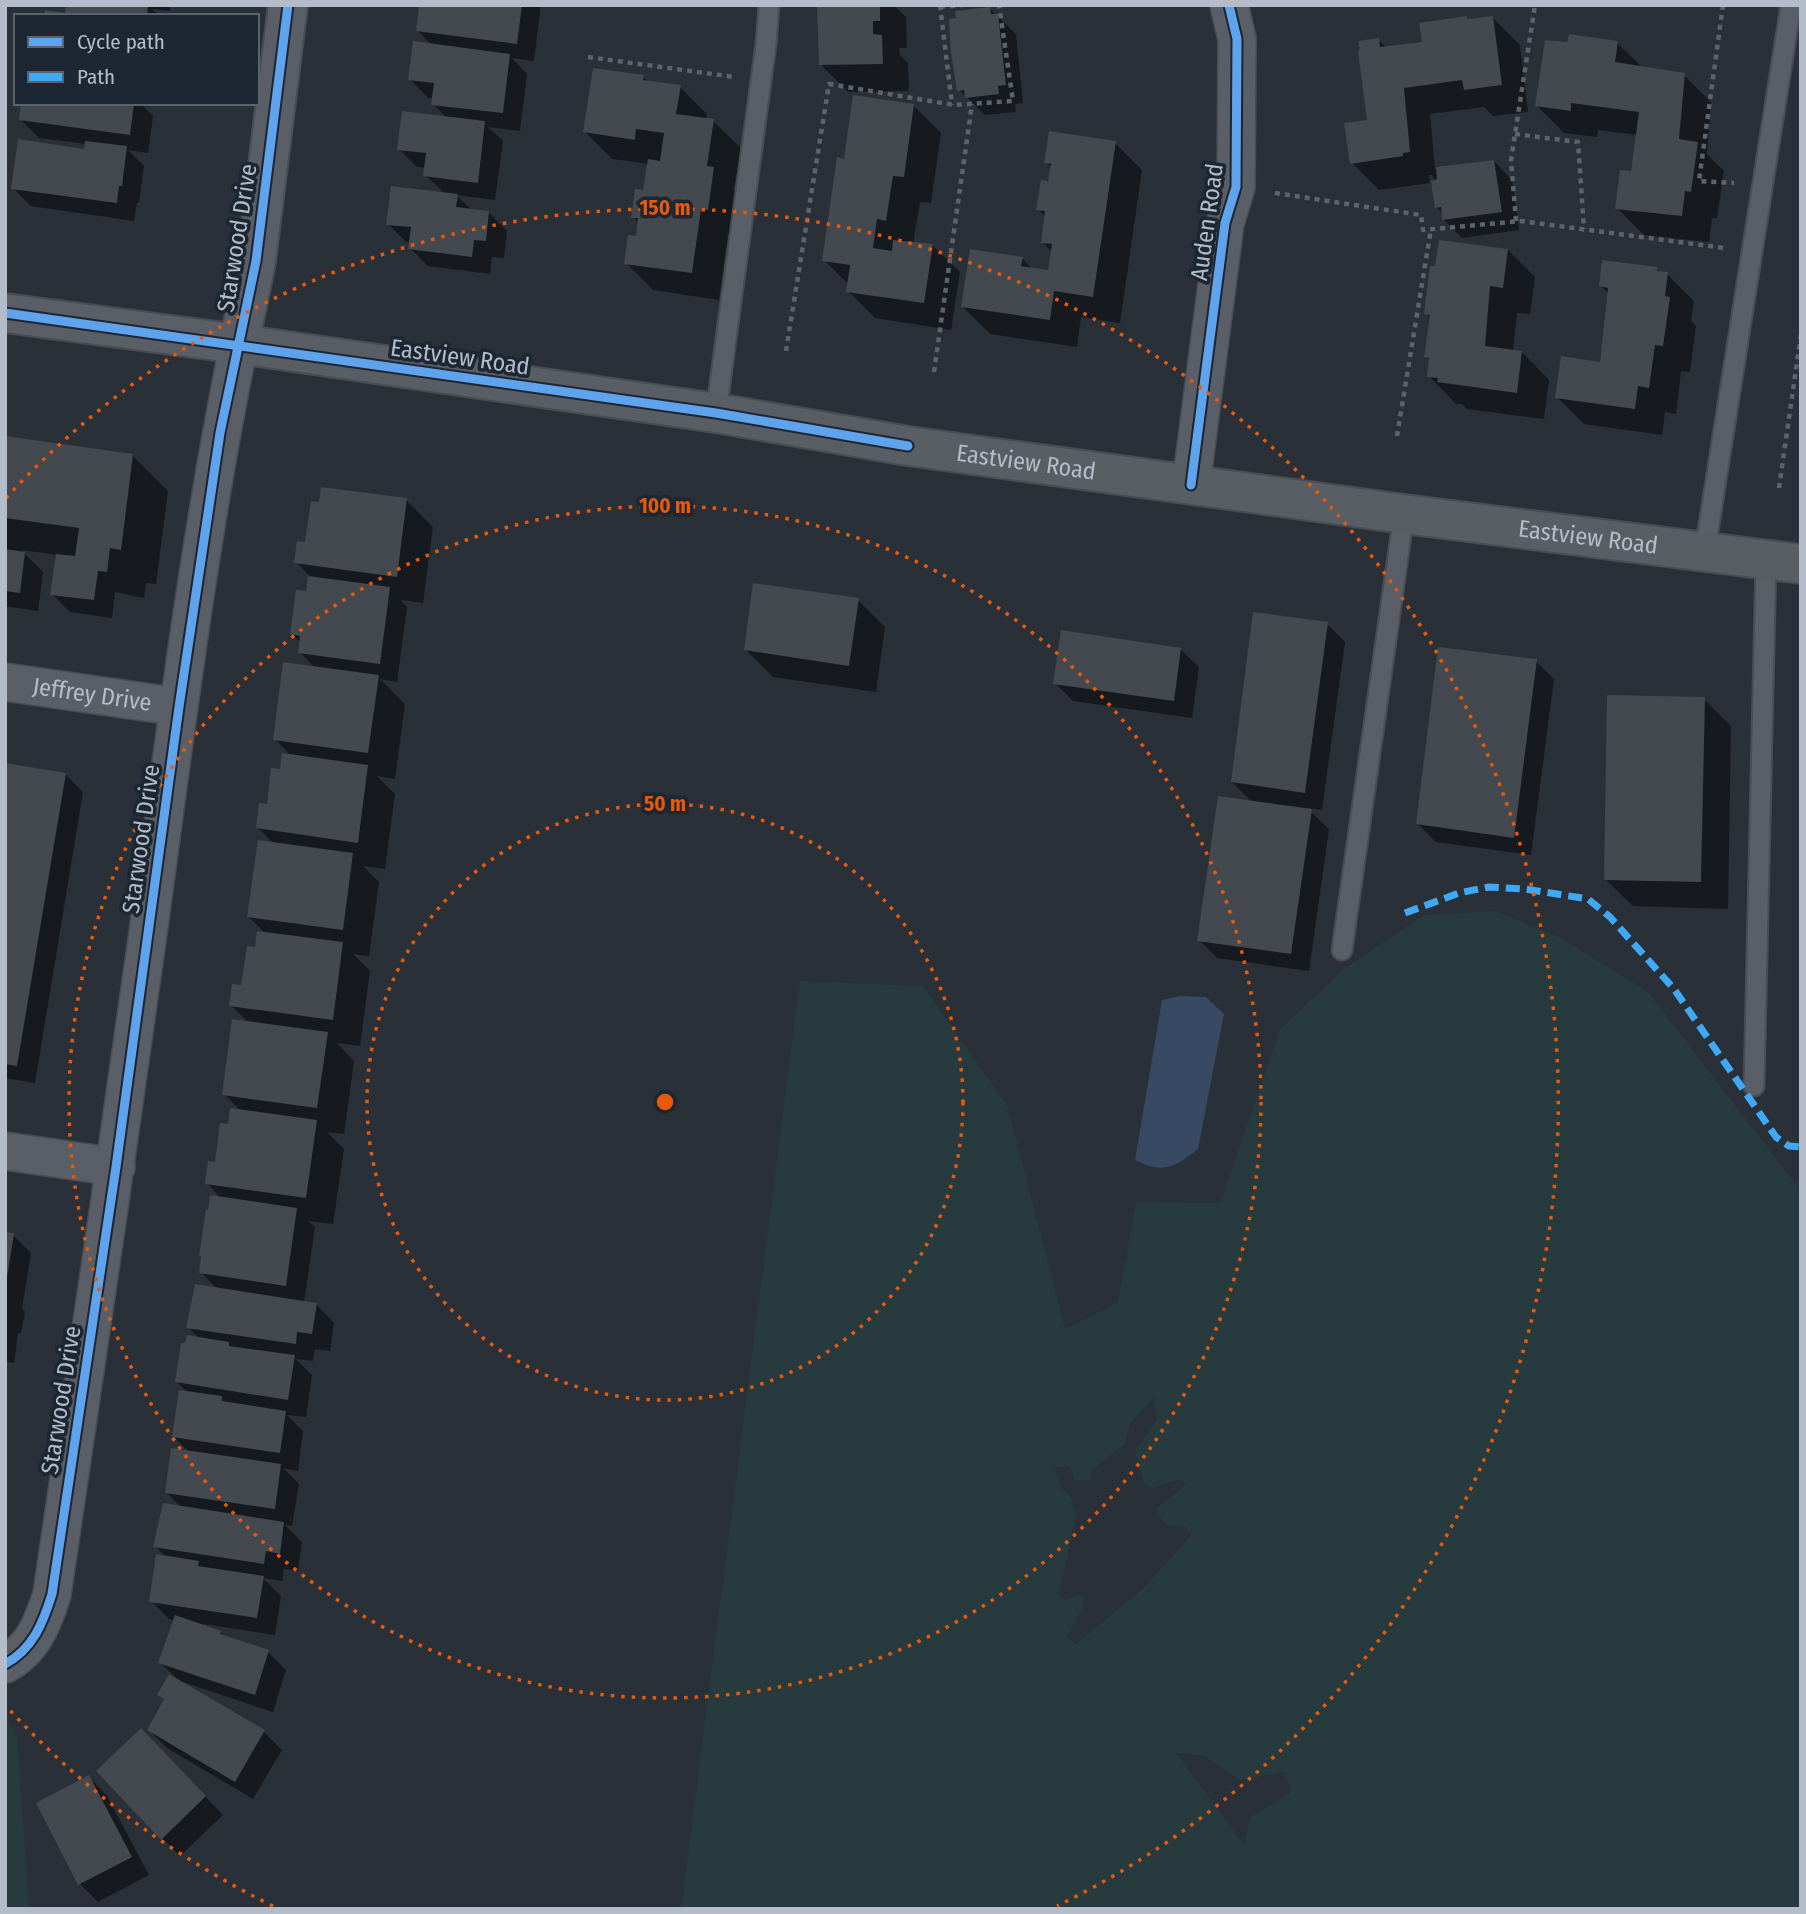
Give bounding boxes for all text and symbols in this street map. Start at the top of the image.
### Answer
legend [14,14,259,105]
text: Cycle path [77,29,165,55]
text: Path [77,64,115,90]
street label: Starwood Drive [211,162,263,314]
street label: Auden Road [1185,162,1229,282]
text: 150 m [639,195,691,221]
street label: Eastview Road [389,333,531,381]
street label: Eastview Road [955,439,1098,486]
text: 100 m [639,493,691,519]
street label: Eastview Road [1517,515,1660,560]
street label: Jeffrey Drive [31,672,153,717]
street label: Starwood Drive [117,763,165,915]
text: 50 m [644,791,686,817]
centre of rings [653,1090,677,1114]
street label: Starwood Drive [35,1324,87,1476]

